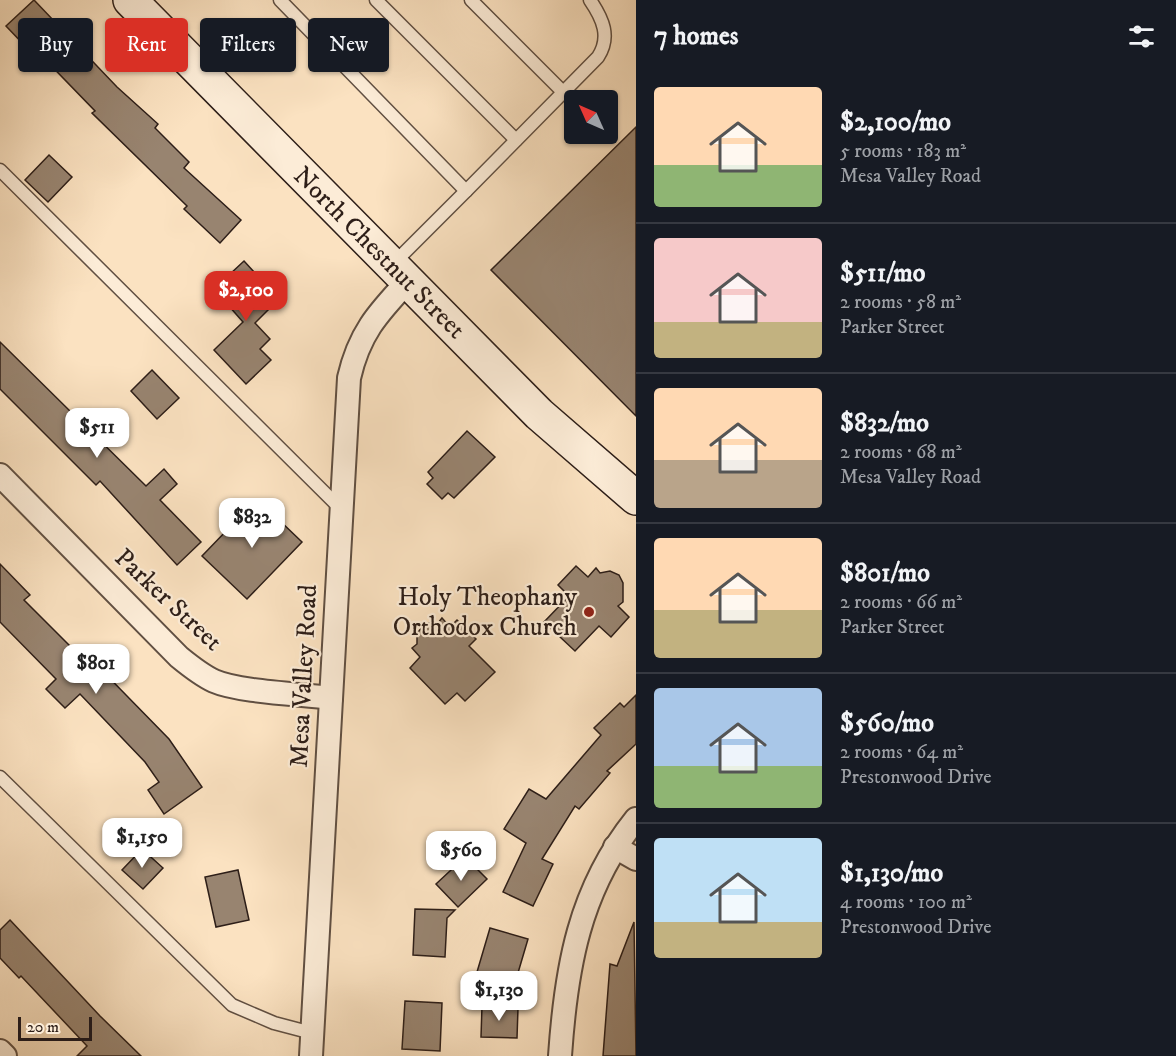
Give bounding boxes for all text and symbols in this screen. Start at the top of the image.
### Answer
chip: Buy [18,18,93,72]
chip: Rent [105,18,188,72]
chip: Filters [200,18,296,72]
chip: New [308,18,389,72]
text: 7 homes [654,20,738,53]
icon: filters [1125,20,1158,53]
north arrow [564,90,618,144]
map controls [564,90,618,144]
text: $2,100/mo [840,106,951,139]
icon: home [702,111,774,183]
text: 5 rooms · 183 m² [840,139,966,164]
street label: North Chestnut Street [286,160,472,346]
text: Mesa Valley Road [840,164,981,189]
text: $511/mo [840,257,925,290]
icon: home [702,262,774,334]
pin: $2,100 [197,271,295,322]
text: $2,100 [218,278,274,303]
text: 2 rooms · 58 m² [840,290,961,315]
text: Parker Street [840,315,945,340]
text: $832/mo [840,407,929,440]
pin: $511 [61,408,133,459]
icon: home [702,412,774,484]
text: $511 [79,415,115,440]
text: 2 rooms · 68 m² [840,440,962,465]
text: Mesa Valley Road [840,465,981,490]
pin: $832 [216,498,288,549]
text: $832 [233,505,271,530]
street label: Parker Street [107,542,229,658]
text: $801/mo [840,557,930,590]
icon: home [702,562,774,634]
place label: Holy Theophany Orthodox Church [393,581,578,644]
street label: Mesa Valley Road [283,584,325,768]
text: 2 rooms · 66 m² [840,590,962,615]
marker: Holy Theophany Orthodox Church [582,605,596,619]
text: Parker Street [840,615,945,640]
pin: $801 [60,644,132,695]
text: $801 [77,651,115,676]
text: $560/mo [840,707,934,740]
icon: home [702,712,774,784]
text: 2 rooms · 64 m² [840,740,963,765]
text: Prestonwood Drive [840,765,992,790]
pin: $1,150 [93,818,191,869]
text: $1,150 [116,825,168,850]
pin: $560 [425,831,497,882]
text: $560 [440,838,482,863]
text: $1,130/mo [840,857,943,890]
icon: home [702,862,774,934]
text: 4 rooms · 100 m² [840,890,972,915]
text: Prestonwood Drive [840,915,992,940]
pin: $1,130 [450,971,548,1022]
text: $1,130 [474,978,524,1003]
scale bar [18,1014,92,1042]
text: 20 m [27,1017,59,1037]

